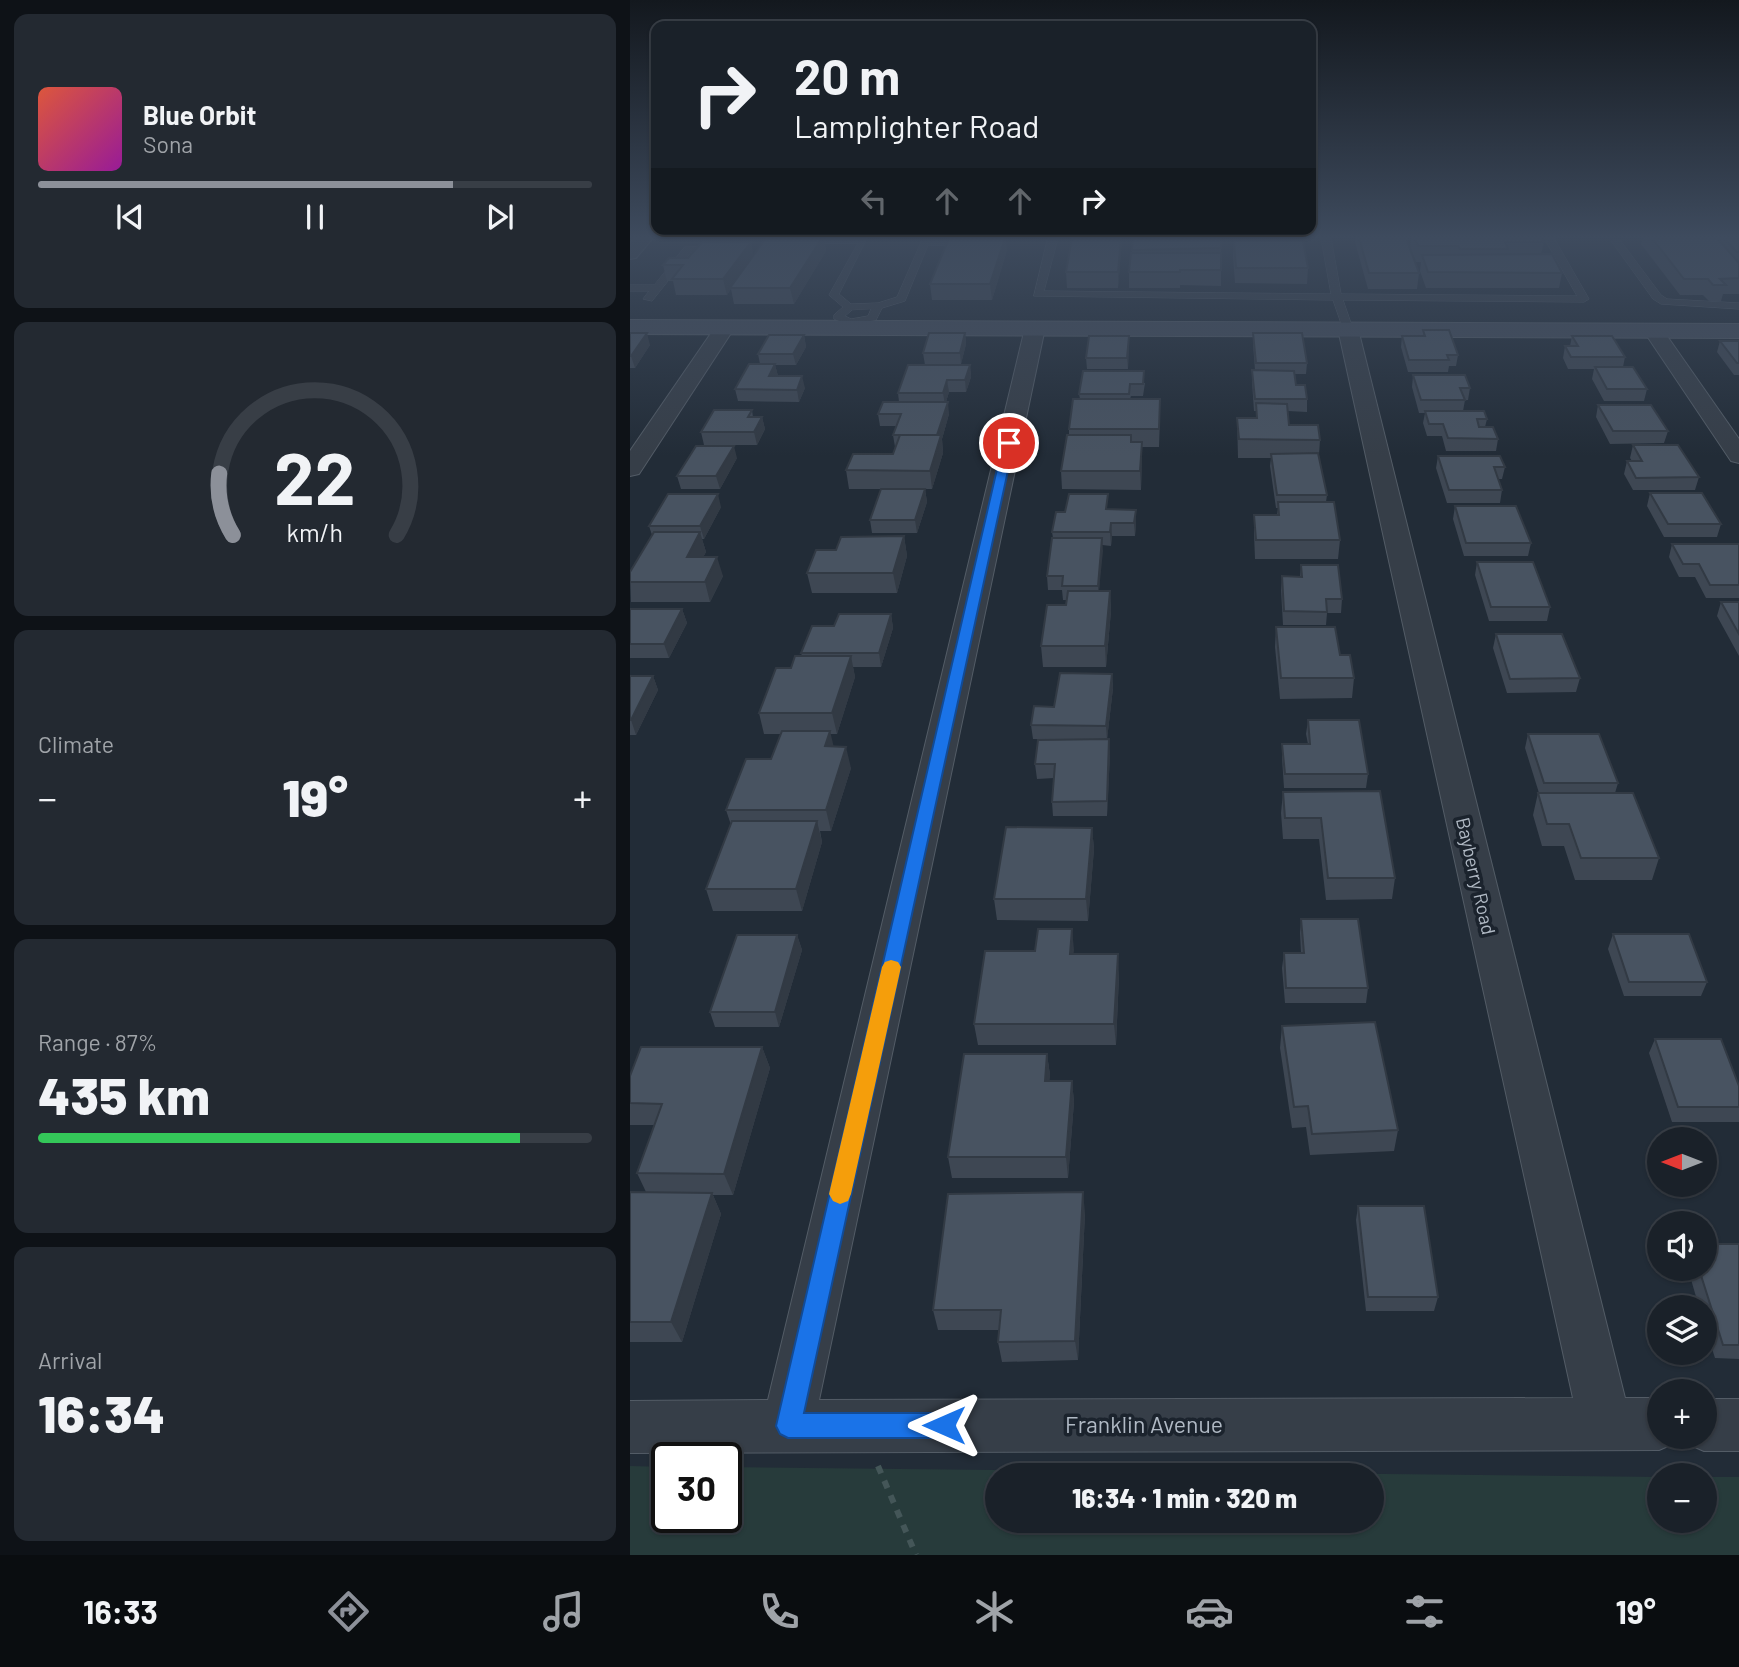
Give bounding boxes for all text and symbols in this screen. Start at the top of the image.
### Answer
text: 20 m [794,46,900,105]
icon: right [679,49,770,140]
text: Blue Orbit [143,99,256,130]
text: Lamplighter Road [794,106,1040,144]
text: Sona [143,130,193,158]
icon: left [855,182,893,220]
icon: ahead [928,182,966,220]
icon: ahead [1001,182,1039,220]
icon: right [1074,182,1112,220]
icon: previous [111,198,149,236]
icon: pause [296,198,334,236]
icon: next [481,198,519,236]
pin [979,413,1039,473]
icon: arrive [990,424,1028,462]
text: 22 [274,433,356,521]
text: km/h [287,517,343,547]
text: Climate [38,730,114,758]
text: 19° [282,765,348,827]
text: − [38,774,57,820]
text: + [573,774,592,820]
street label: Bayberry Road [1452,815,1501,937]
text: Range · 87% [38,1028,157,1056]
text: 435 km [38,1063,210,1125]
north arrow [1647,1127,1717,1197]
map controls [1647,1127,1717,1533]
button: sound [1647,1211,1717,1281]
button: layers [1647,1295,1717,1365]
text: Arrival [38,1346,102,1374]
button: + [1647,1379,1717,1449]
text: 16:34 [38,1381,165,1443]
position arrow [907,1388,981,1462]
street label: Franklin Avenue [1065,1410,1223,1438]
speed limit sign: 30 [651,1442,742,1533]
button: − [1647,1463,1717,1533]
text: 16:34 · 1 min · 320 m [1072,1482,1297,1513]
icon: directions [324,1587,373,1636]
icon: music [539,1587,588,1636]
icon: phone [755,1587,804,1636]
icon: climate [970,1587,1019,1636]
icon: car [1185,1587,1234,1636]
icon: filters [1400,1587,1449,1636]
text: 16:33 [83,1592,158,1630]
text: 19° [1615,1592,1656,1630]

